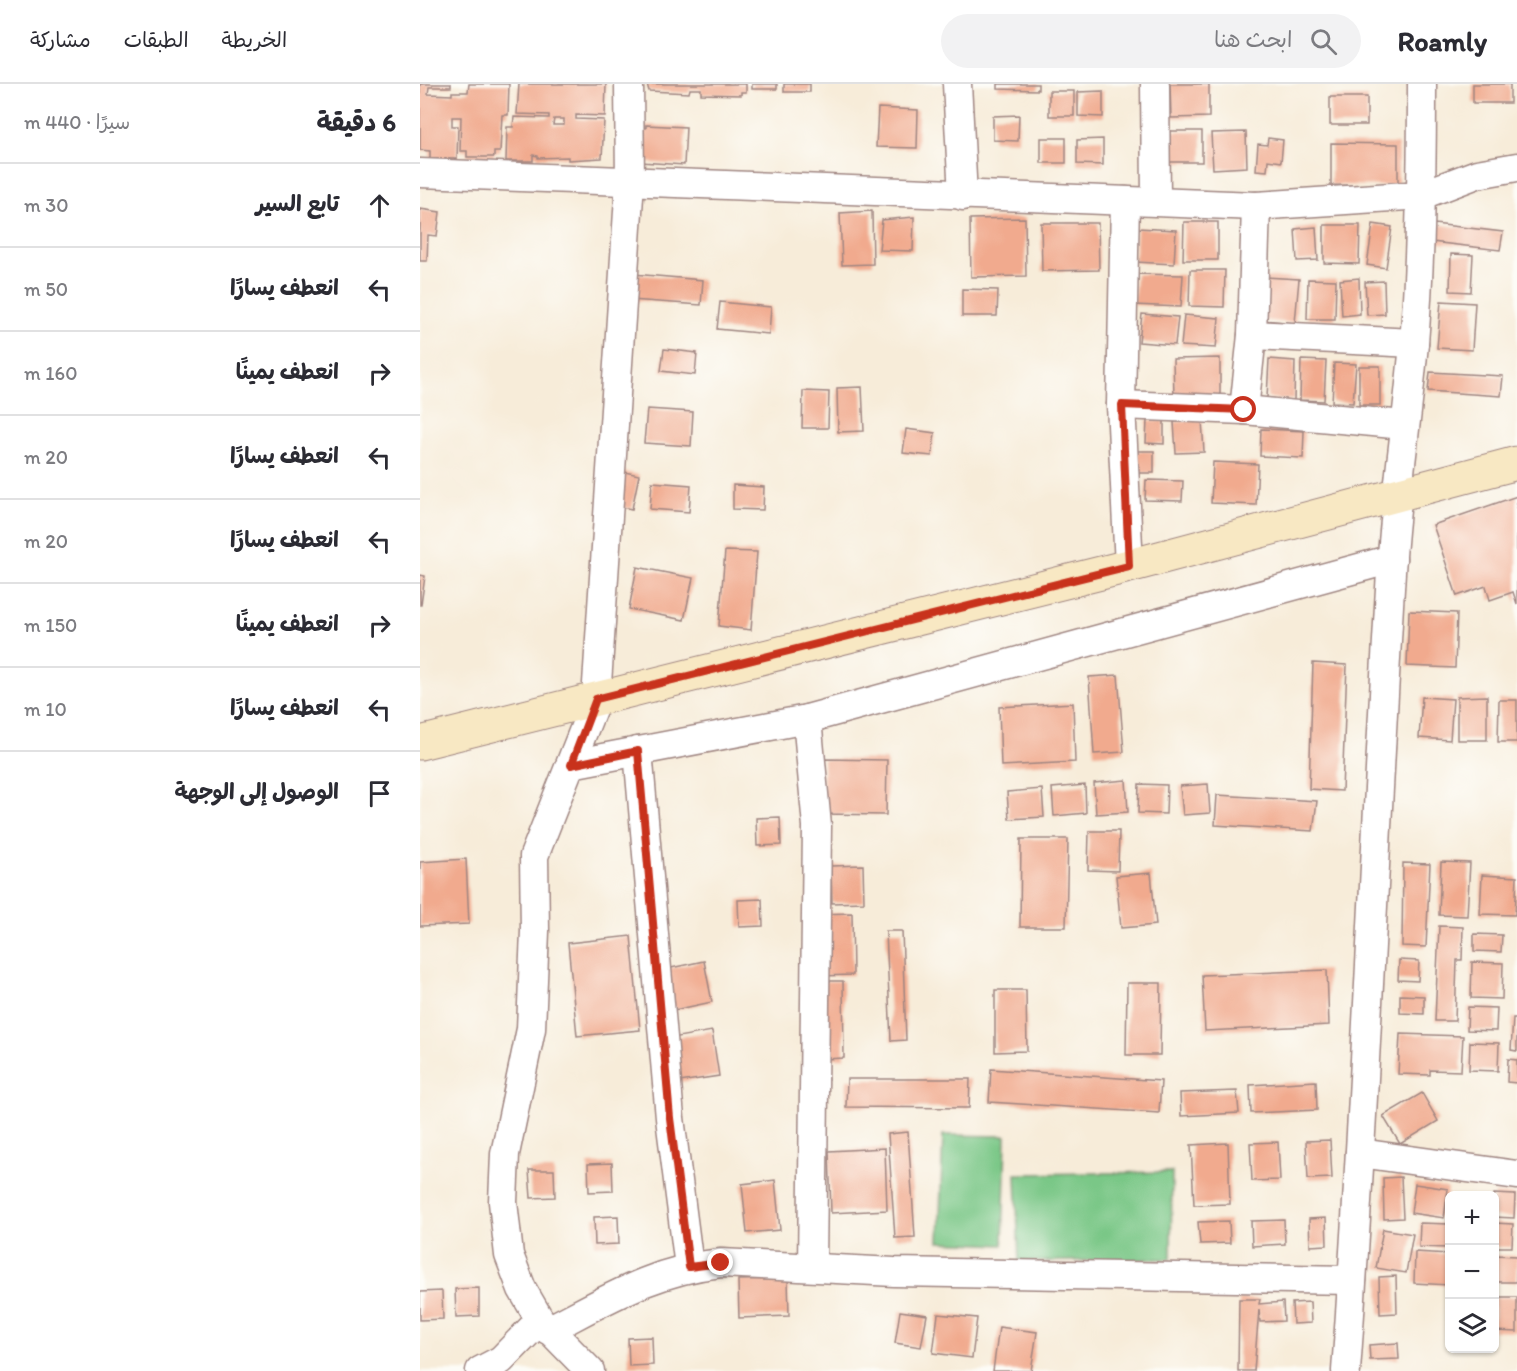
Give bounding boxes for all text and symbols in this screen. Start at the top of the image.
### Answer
search box [941,14,1361,68]
text: Roamly [1397,24,1487,58]
icon: search [1307,25,1340,58]
text: ابحث هنا [1214,26,1292,53]
text: مشاركة [30,27,91,52]
text: الطبقات [124,27,189,52]
text: الخريطة [222,27,287,52]
text: 6 دقيقة [316,106,396,138]
text: سيرًا · 440 m [24,110,130,134]
icon: ahead [363,189,396,222]
text: تابع السير [256,190,339,217]
text: 30 m [24,193,69,217]
icon: left [363,273,396,306]
text: انعطف يسارًا [230,274,339,301]
text: 50 m [24,277,68,301]
icon: right [363,357,396,390]
text: انعطف يمينًا [236,358,339,385]
text: 160 m [24,361,78,385]
route start [1230,396,1256,422]
icon: left [363,441,396,474]
text: انعطف يسارًا [230,442,339,469]
text: 20 m [24,445,68,469]
icon: left [363,525,396,558]
text: انعطف يسارًا [230,526,339,553]
text: 20 m [24,529,68,553]
icon: right [363,609,396,642]
text: انعطف يمينًا [236,610,339,637]
text: 150 m [24,613,77,637]
icon: left [363,693,396,726]
text: انعطف يسارًا [230,694,339,721]
text: 10 m [24,697,67,721]
icon: arrive [363,777,396,810]
text: الوصول إلى الوجهة [174,778,339,805]
map controls [1445,1191,1499,1353]
button: + [1445,1191,1499,1245]
button: − [1445,1245,1499,1299]
route end [707,1249,733,1275]
button: layers [1445,1299,1499,1353]

